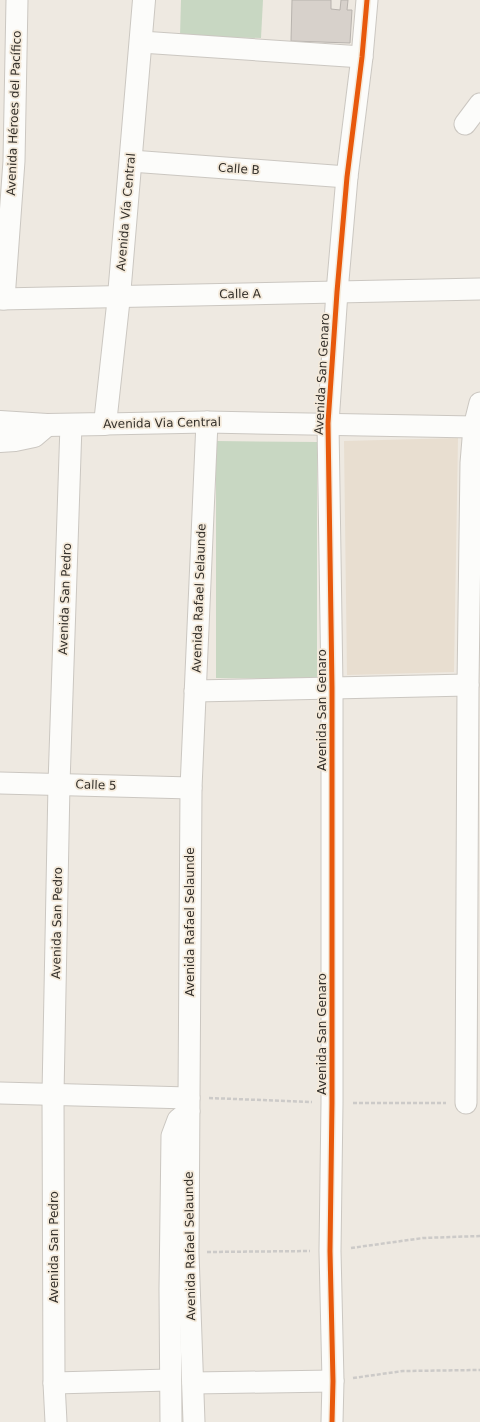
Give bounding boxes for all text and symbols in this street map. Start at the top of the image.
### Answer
street label: Avenida Héroes del Pacífico [4,30,24,196]
street label: Avenida Vía Central [114,153,138,271]
street label: Calle B [218,161,260,177]
street label: Calle A [219,287,262,301]
street label: Avenida San Genaro [312,313,332,435]
street label: Avenida Via Central [103,415,221,431]
street label: Avenida Rafael Selaunde [189,523,209,673]
street label: Avenida San Pedro [56,543,74,655]
street label: Avenida San Genaro [315,649,329,771]
street label: Calle 5 [75,777,117,793]
street label: Avenida Rafael Selaunde [183,847,197,997]
street label: Avenida San Pedro [49,867,65,979]
street label: Avenida San Genaro [315,973,329,1095]
street label: Avenida Rafael Selaunde [182,1171,198,1321]
street label: Avenida San Pedro [47,1191,61,1303]

